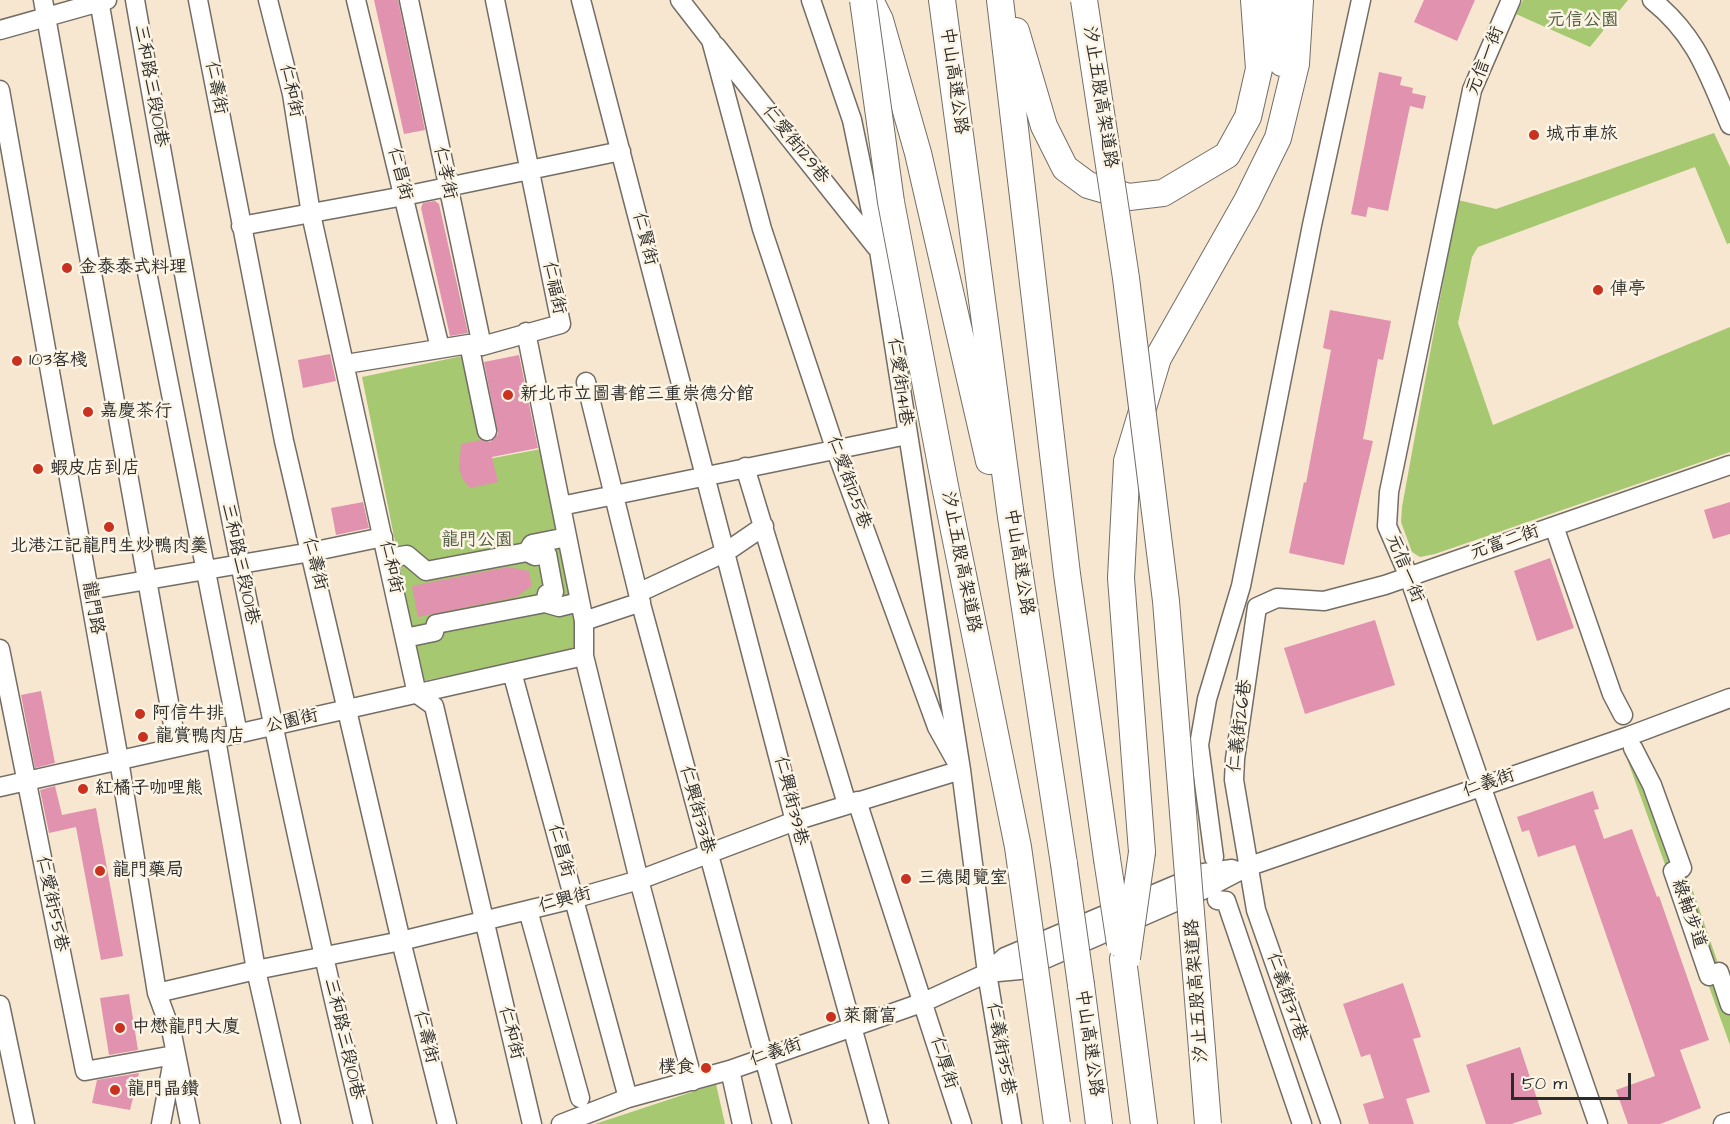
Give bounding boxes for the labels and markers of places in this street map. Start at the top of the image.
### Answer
place label: 城市車旅 [1546,124,1618,146]
marker: 城市車旅 [1527,128,1541,142]
place label: 金泰泰式料理 [79,257,187,279]
marker: 金泰泰式料理 [60,261,74,275]
place label: 俥亭 [1610,279,1646,301]
marker: 俥亭 [1591,283,1605,297]
place label: 103客棧 [29,350,88,372]
marker: 103客棧 [10,354,24,368]
place label: 新北市立圖書館三重崇德分館 [520,384,754,406]
marker: 新北市立圖書館三重崇德分館 [501,388,515,402]
place label: 嘉慶茶行 [100,401,172,423]
marker: 嘉慶茶行 [81,405,95,419]
place label: 蝦皮店到店 [50,458,140,480]
marker: 蝦皮店到店 [31,462,45,476]
marker: 北港江記龍門生炒鴨肉羹 [102,520,116,534]
place label: 北港江記龍門生炒鴨肉羹 [10,536,208,558]
place label: 阿信牛排 [152,703,224,725]
marker: 阿信牛排 [133,707,147,721]
place label: 龍賞鴨肉店 [155,726,245,748]
marker: 龍賞鴨肉店 [136,730,150,744]
place label: 紅橘子咖哩熊 [95,778,203,800]
marker: 紅橘子咖哩熊 [76,782,90,796]
place label: 龍門藥局 [112,860,184,882]
marker: 龍門藥局 [93,864,107,878]
place label: 三德閱覽室 [918,868,1008,890]
marker: 三德閱覽室 [899,872,913,886]
place label: 萊爾富 [843,1006,897,1028]
marker: 萊爾富 [824,1010,838,1024]
place label: 中懋龍門大廈 [132,1017,240,1039]
marker: 中懋龍門大廈 [113,1021,127,1035]
place label: 樸食 [658,1057,694,1079]
marker: 樸食 [699,1061,713,1075]
place label: 龍門晶鑽 [127,1079,199,1101]
marker: 龍門晶鑽 [108,1083,122,1097]

